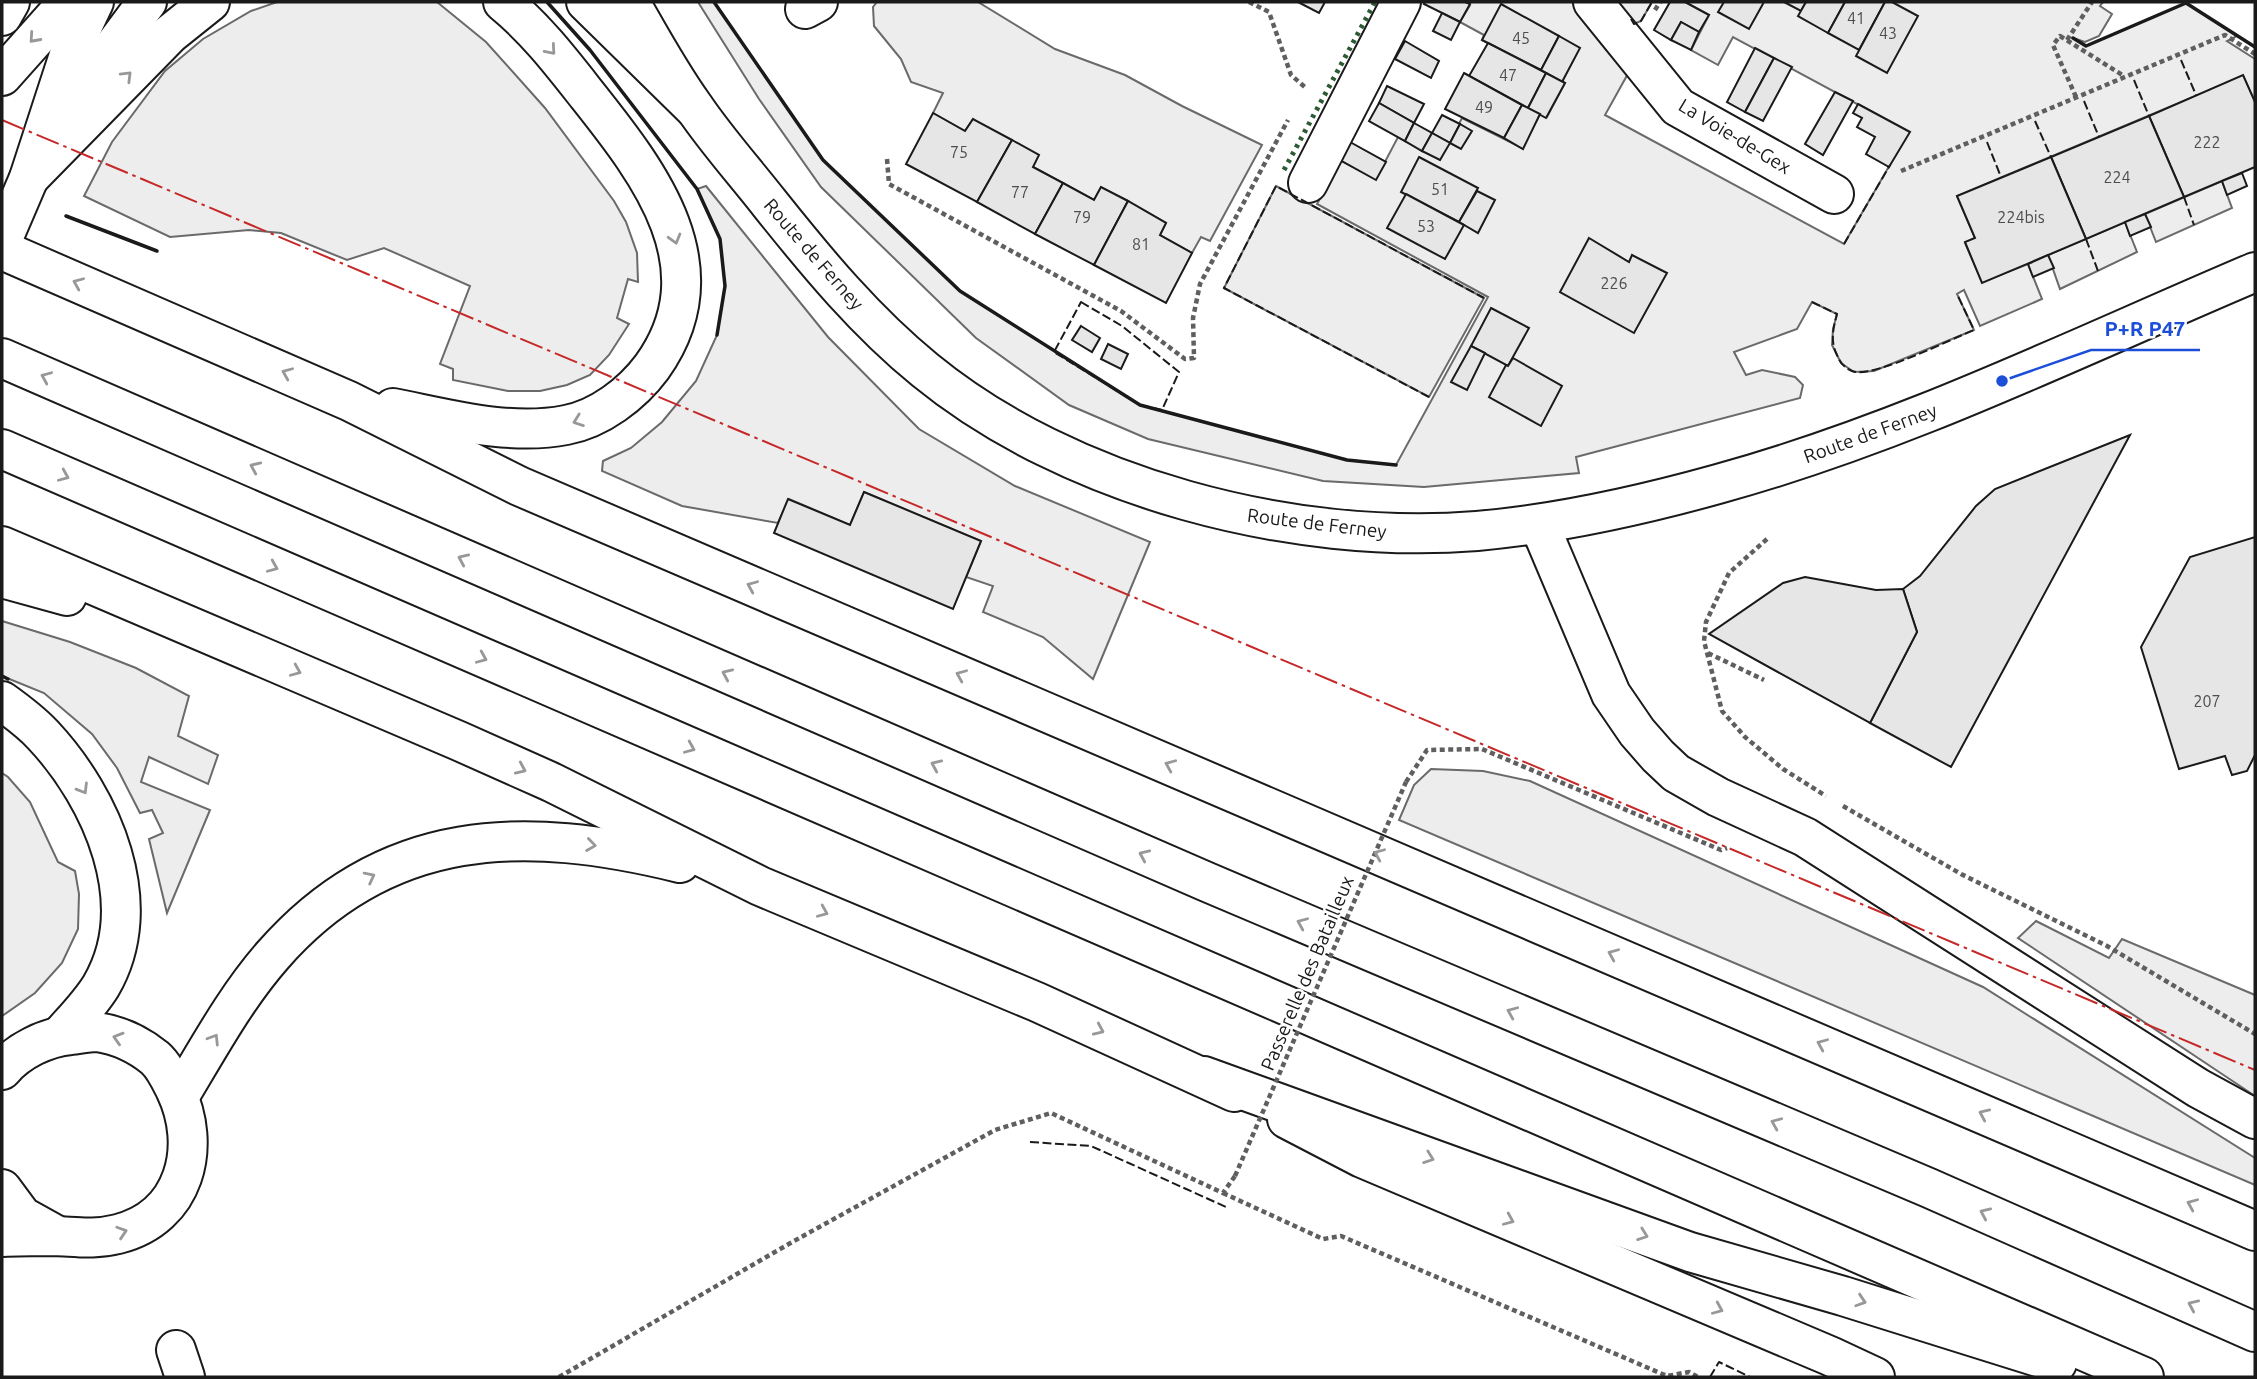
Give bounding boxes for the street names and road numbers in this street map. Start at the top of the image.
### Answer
street label: La Voie-de-Gex [1675,94,1795,178]
street label: Route de Ferney [760,194,868,314]
street label: Route de Ferney [1800,399,1940,467]
street label: Route de Ferney [1246,504,1388,542]
street label: Passerelle des Batailleux [1256,872,1358,1074]

